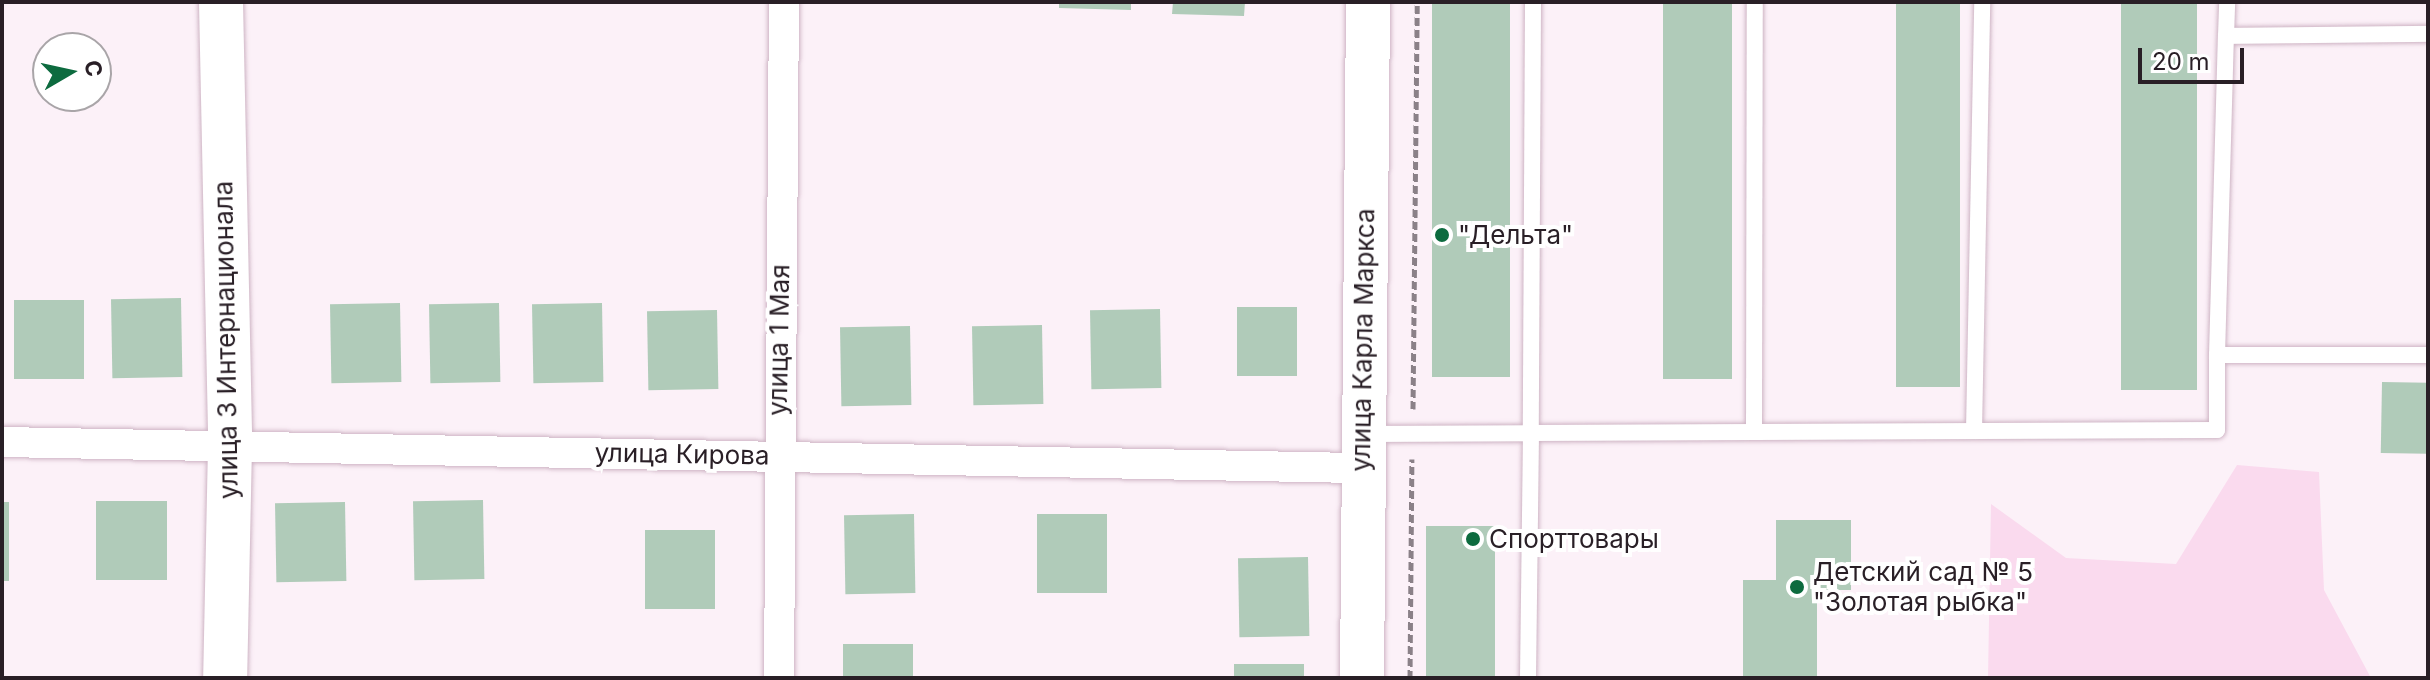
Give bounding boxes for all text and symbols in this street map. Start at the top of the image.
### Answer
north arrow [32,32,112,112]
scale bar [2142,32,2248,82]
text: 20 m [2152,47,2210,76]
text: С [80,58,108,79]
street label: улица 3 Интернационала [208,181,244,499]
street label: улица Карла Маркса [1345,208,1381,472]
place label: "Дельта" [1458,219,1573,251]
marker: "Дельта" [1433,226,1451,244]
street label: улица 1 Мая [762,264,796,416]
street label: улица Кирова [594,437,770,471]
place label: Спорттовары [1489,523,1659,555]
marker: Спорттовары [1464,530,1482,548]
place label: Детский сад № 5 "Золотая рыбка" [1813,556,2033,618]
marker: Детский сад № 5 "Золотая рыбка" [1788,578,1806,596]

